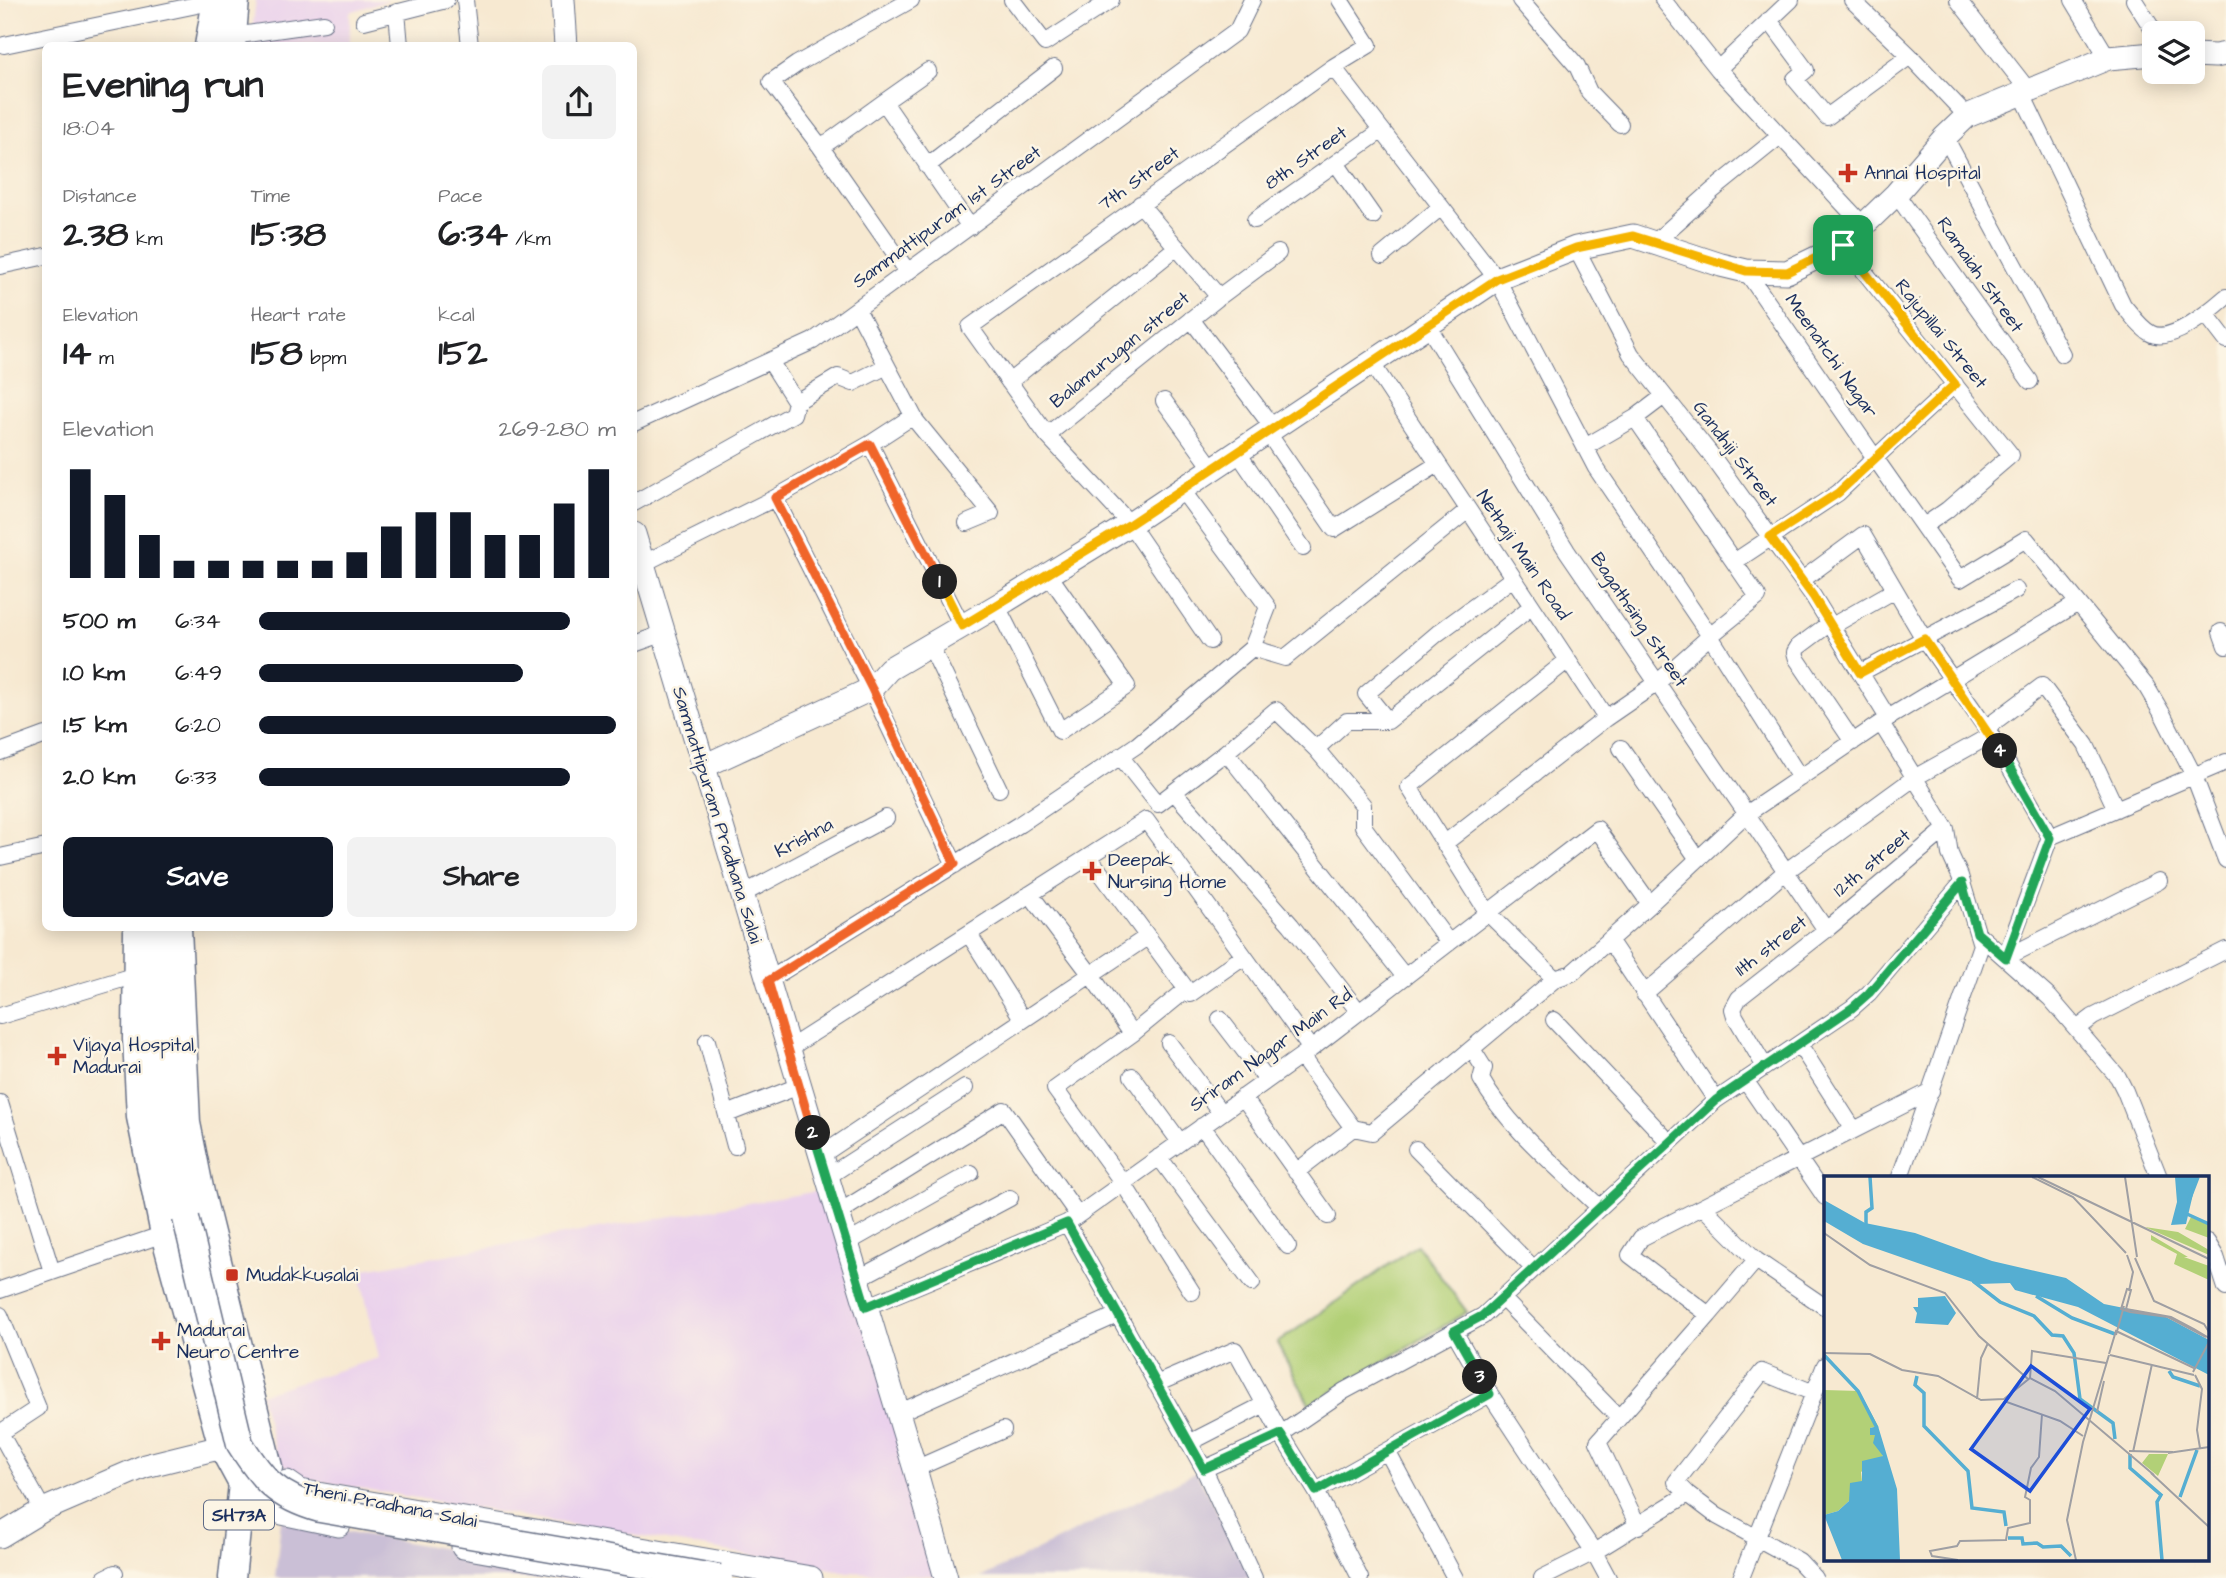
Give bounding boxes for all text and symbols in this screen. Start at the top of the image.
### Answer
map controls [2142,21,2205,84]
button: layers [2142,21,2205,84]
text: Evening run [63,60,264,112]
button: share [542,65,616,139]
text: 18:04 [63,112,115,144]
street label: 8th Street [1259,119,1353,196]
street label: Sammattipuram 1st Street [847,139,1047,295]
street label: 7th Street [1093,140,1186,218]
place label: Annai Hospital [1864,160,1981,187]
marker: Annai Hospital [1838,163,1858,183]
text: Distance [63,183,137,210]
text: Time [251,183,290,210]
text: Pace [438,183,482,210]
text: 2.38 [63,210,128,259]
text: 15:38 [251,210,326,259]
text: 6:34 [438,210,508,259]
street label: Ramaiah Street [1930,212,2030,339]
pin [1813,215,1873,275]
text: km [128,226,163,253]
text: /km [508,226,550,253]
icon: arrive [1824,226,1862,264]
street label: Rajupillai Street [1888,273,1994,395]
street label: Balamurugan street [1044,285,1197,416]
street label: Meenatchi Nagar [1777,288,1884,425]
text: Elevation [63,302,138,329]
text: Heart rate [251,302,346,329]
text: kcal [438,302,475,329]
text: 14 [63,329,91,378]
text: 158 [251,329,303,378]
text: 152 [438,329,488,378]
text: m [91,345,114,372]
text: bpm [303,345,346,372]
street label: Gandhiji Street [1686,395,1784,513]
text: Elevation [63,413,154,445]
text: 269–280 m [498,413,616,445]
street label: Nethaji Main Road [1469,485,1577,626]
street label: Bagathsing Street [1583,547,1694,694]
pin: 1 [922,564,958,600]
text: 1 [938,568,941,595]
text: 500 m [63,605,135,637]
text: 6:34 [175,605,221,637]
text: 1.0 km [63,657,125,689]
text: 6:49 [175,657,222,689]
street label: Sammattipuram Pradhana Salai [665,683,769,947]
text: 1.5 km [63,709,127,741]
text: 6:20 [175,709,221,741]
pin: 4 [1982,734,2018,768]
text: 4 [1993,737,2006,764]
text: 2.0 km [63,761,135,793]
text: 6:33 [175,761,217,793]
street label: Krishna [770,811,838,865]
street label: 12th street [1827,822,1917,904]
button: Save [63,837,333,917]
button: Share [347,837,616,917]
place label: Deepak Nursing Home [1108,847,1227,897]
marker: Deepak Nursing Home [1082,861,1102,881]
street label: 11th street [1729,909,1813,983]
street label: Sriram Nagar Main Rd [1184,981,1359,1119]
place label: Vijaya Hospital, Madurai [73,1032,197,1081]
marker: Vijaya Hospital, Madurai [47,1046,67,1066]
pin: 2 [796,1116,830,1150]
text: 2 [807,1119,818,1146]
inset map [1824,1176,2208,1560]
place label: Mudakkusalai [246,1262,359,1289]
marker: Mudakkusalai [224,1267,240,1283]
place label: Madurai Neuro Centre [177,1317,299,1366]
marker: Madurai Neuro Centre [151,1331,171,1351]
pin: 3 [1462,1360,1498,1394]
text: 3 [1475,1363,1484,1390]
street label: Theni Pradhana Salai [301,1475,479,1535]
road number: SH73A [204,1500,274,1530]

